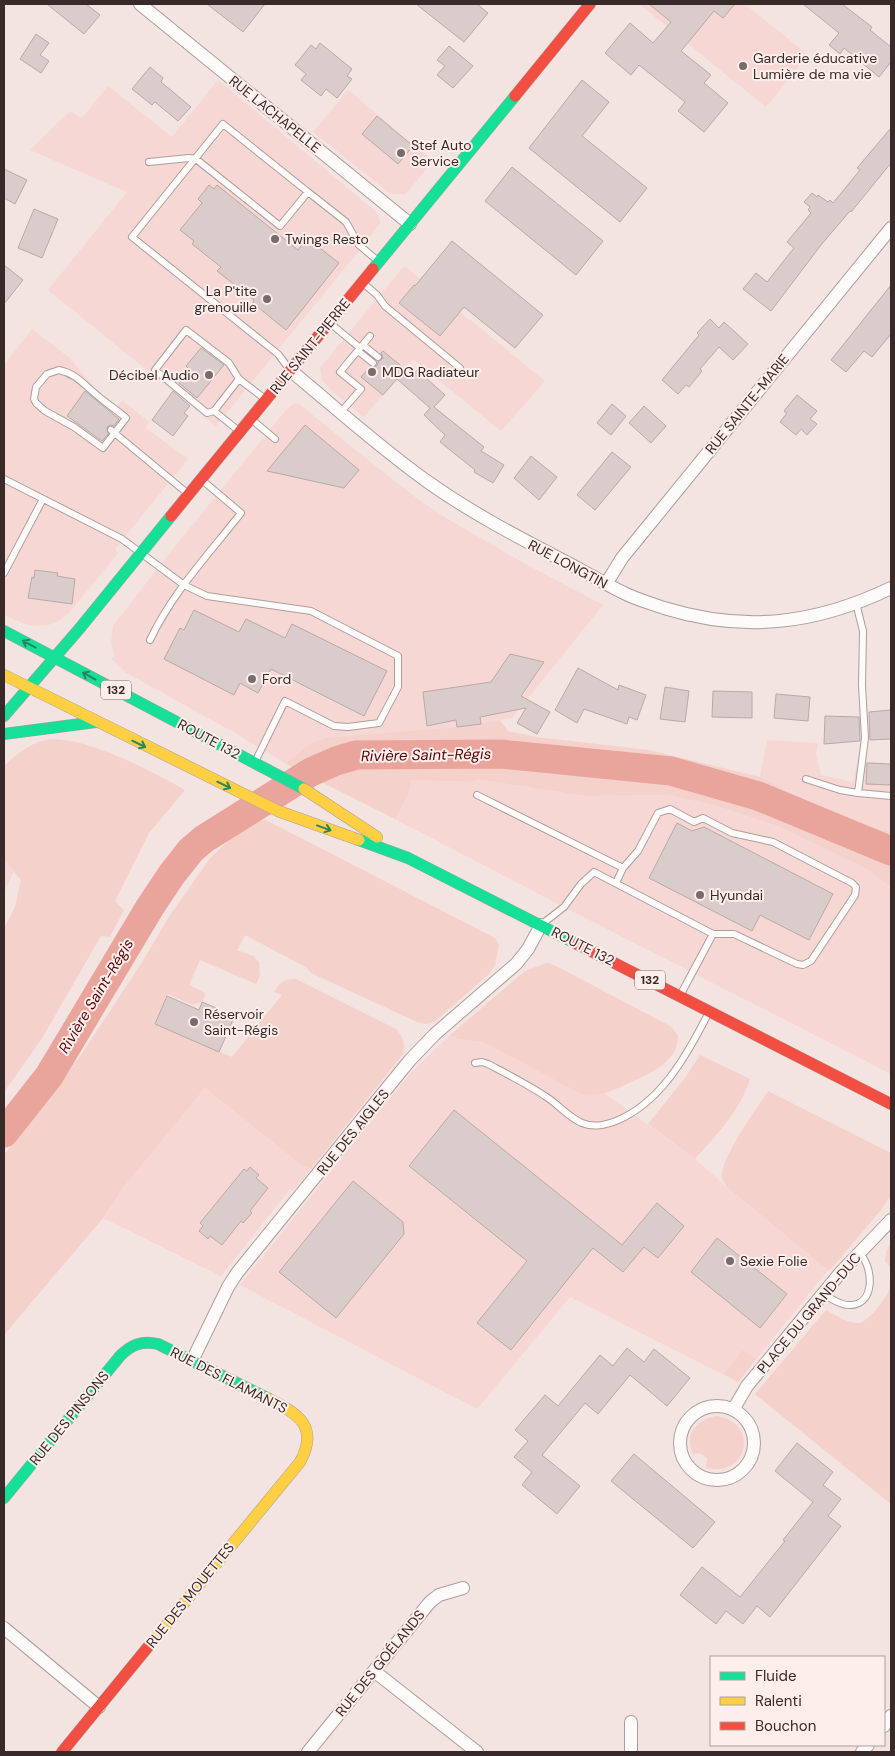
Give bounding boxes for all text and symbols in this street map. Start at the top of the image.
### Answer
place label: Garderie éducative Lumière de ma vie [753,49,877,83]
marker: Garderie éducative Lumière de ma vie [737,60,749,72]
street label: RUE LACHAPELLE [226,72,325,157]
place label: Stef Auto Service [411,136,472,170]
marker: Stef Auto Service [395,147,407,159]
place label: Twings Resto [285,230,369,248]
marker: Twings Resto [269,233,281,245]
place label: La P'tite grenouille [194,282,257,316]
marker: La P'tite grenouille [261,293,273,305]
street label: RUE SAINT-PIERRE [266,294,354,398]
street label: RUE SAINTE-MARIE [701,350,793,458]
place label: MDG Radiateur [382,363,479,381]
place label: Décibel Audio [109,366,199,384]
marker: MDG Radiateur [366,366,378,378]
marker: Décibel Audio [203,369,215,381]
street label: RUE LONGTIN [525,536,611,592]
one-way arrow [22,639,37,648]
place label: Ford [262,670,291,688]
one-way arrow [82,671,97,680]
marker: Ford [246,673,258,685]
road number: 132 [101,680,131,700]
street label: ROUTE 132 [175,715,243,763]
one-way arrow [132,739,147,749]
water label: Rivière Saint-Régis [361,744,491,766]
one-way arrow [216,780,231,790]
one-way arrow [316,824,331,833]
place label: Hyundai [710,886,763,904]
marker: Hyundai [694,889,706,901]
street label: ROUTE 132 [548,922,618,970]
water label: Rivière Saint-Régis [54,935,138,1057]
road number: 132 [635,970,665,990]
place label: Réservoir Saint-Régis [204,1005,278,1039]
marker: Réservoir Saint-Régis [188,1016,200,1028]
street label: RUE DES AIGLES [313,1085,393,1179]
street label: PLACE DU GRAND-DUC [753,1249,865,1377]
place label: Sexie Folie [740,1252,808,1270]
marker: Sexie Folie [724,1255,736,1267]
street label: RUE DES FLAMANTS [167,1343,291,1417]
street label: RUE DES PINSONS [25,1367,113,1469]
street label: RUE DES MOUETTES [142,1539,238,1651]
street label: RUE DES GOÉLANDS [331,1606,429,1720]
legend [710,1656,885,1746]
text: Fluide [755,1666,797,1686]
text: Ralenti [755,1691,802,1711]
text: Bouchon [755,1716,816,1736]

